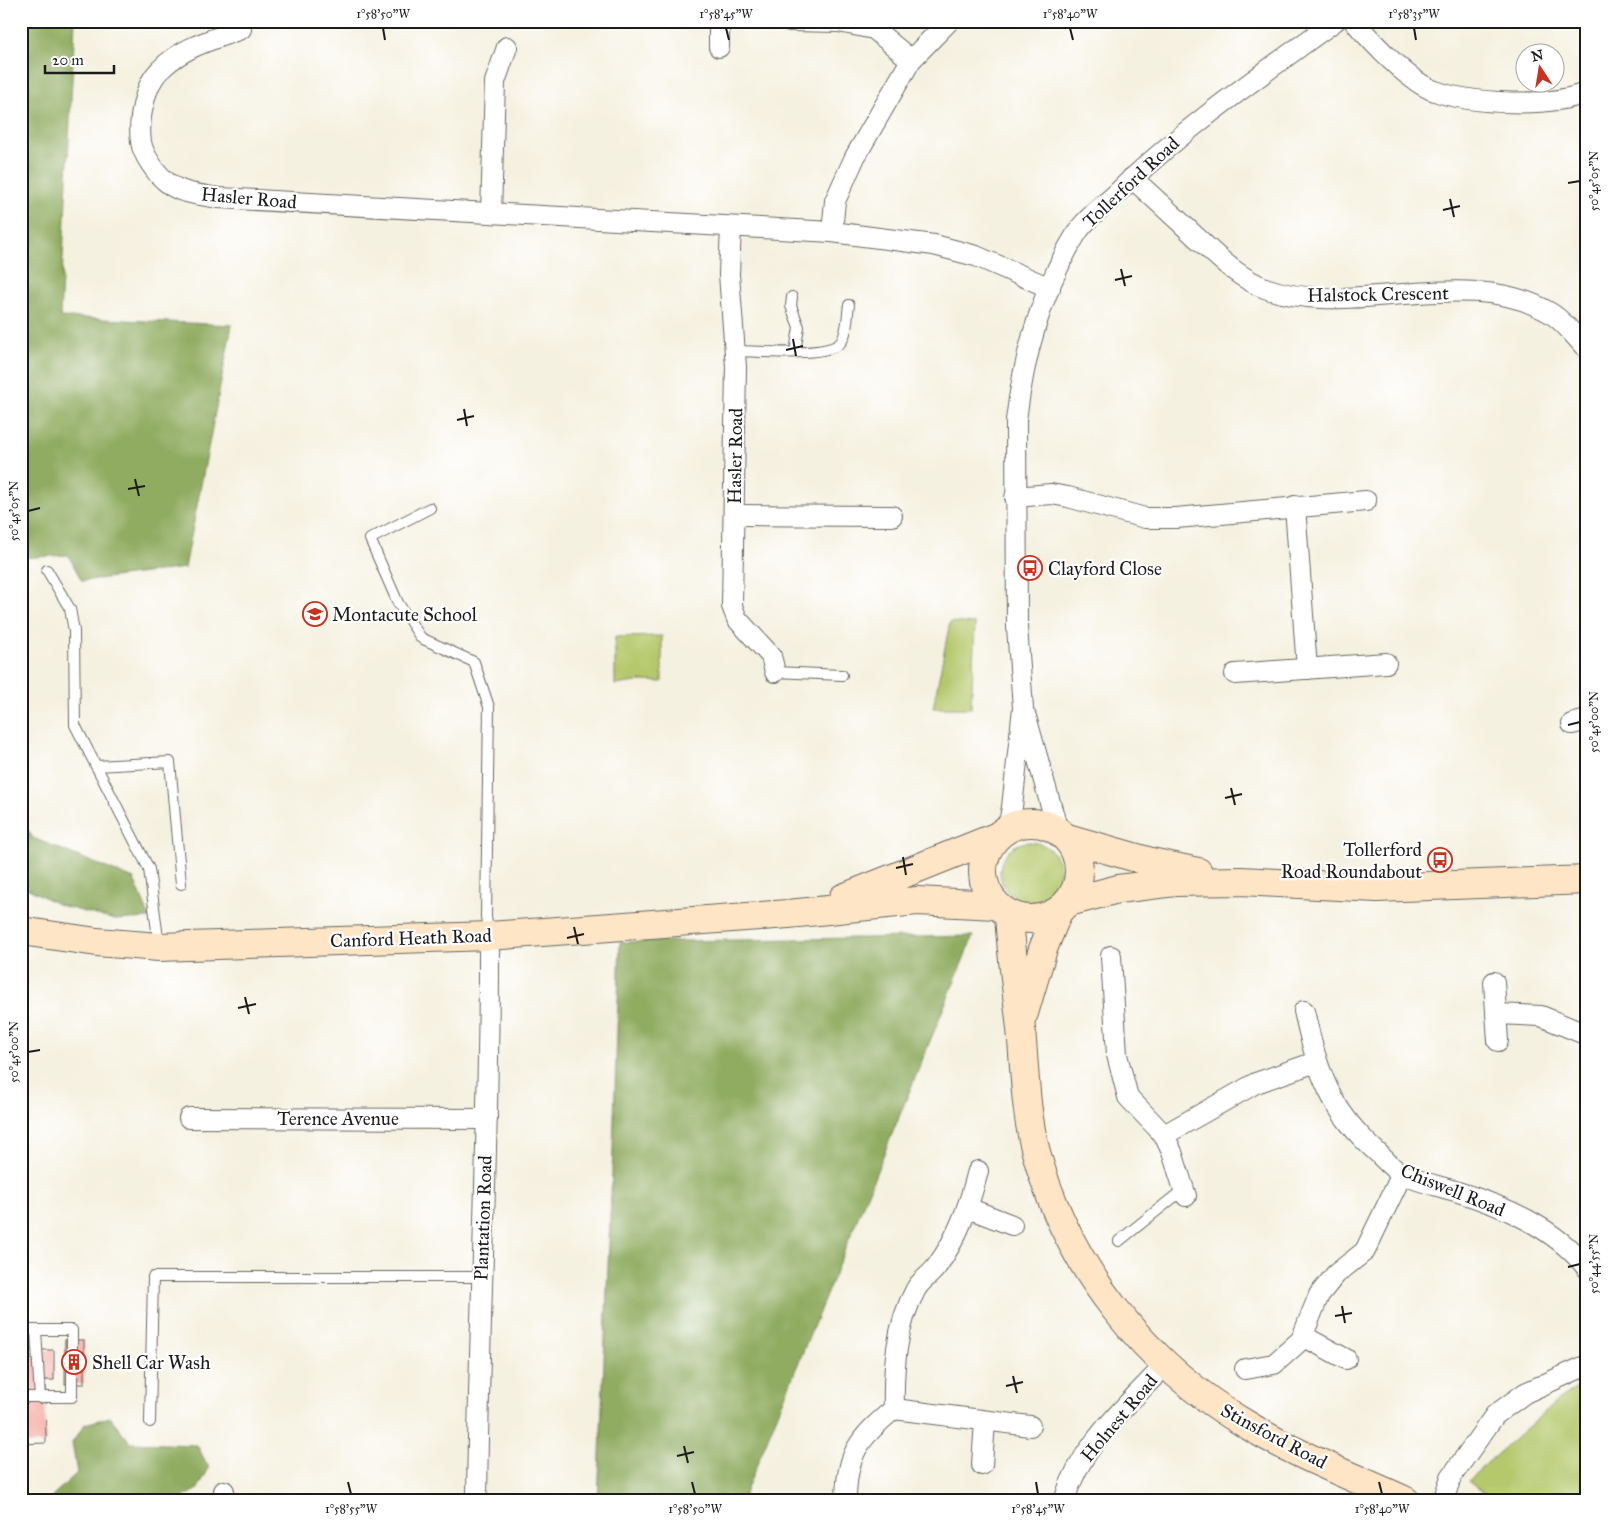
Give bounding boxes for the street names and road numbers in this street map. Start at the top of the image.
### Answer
street label: Tollerford Road [1078,131,1184,232]
street label: Hasler Road [200,182,298,214]
street label: Halstock Crescent [1307,281,1449,307]
street label: Hasler Road [723,407,747,504]
street label: Canford Heath Road [330,924,493,952]
street label: Terence Avenue [277,1107,399,1130]
street label: Plantation Road [469,1154,497,1281]
street label: Chiswell Road [1397,1159,1509,1222]
street label: Holnest Road [1076,1369,1163,1467]
street label: Stinsford Road [1217,1398,1332,1474]

